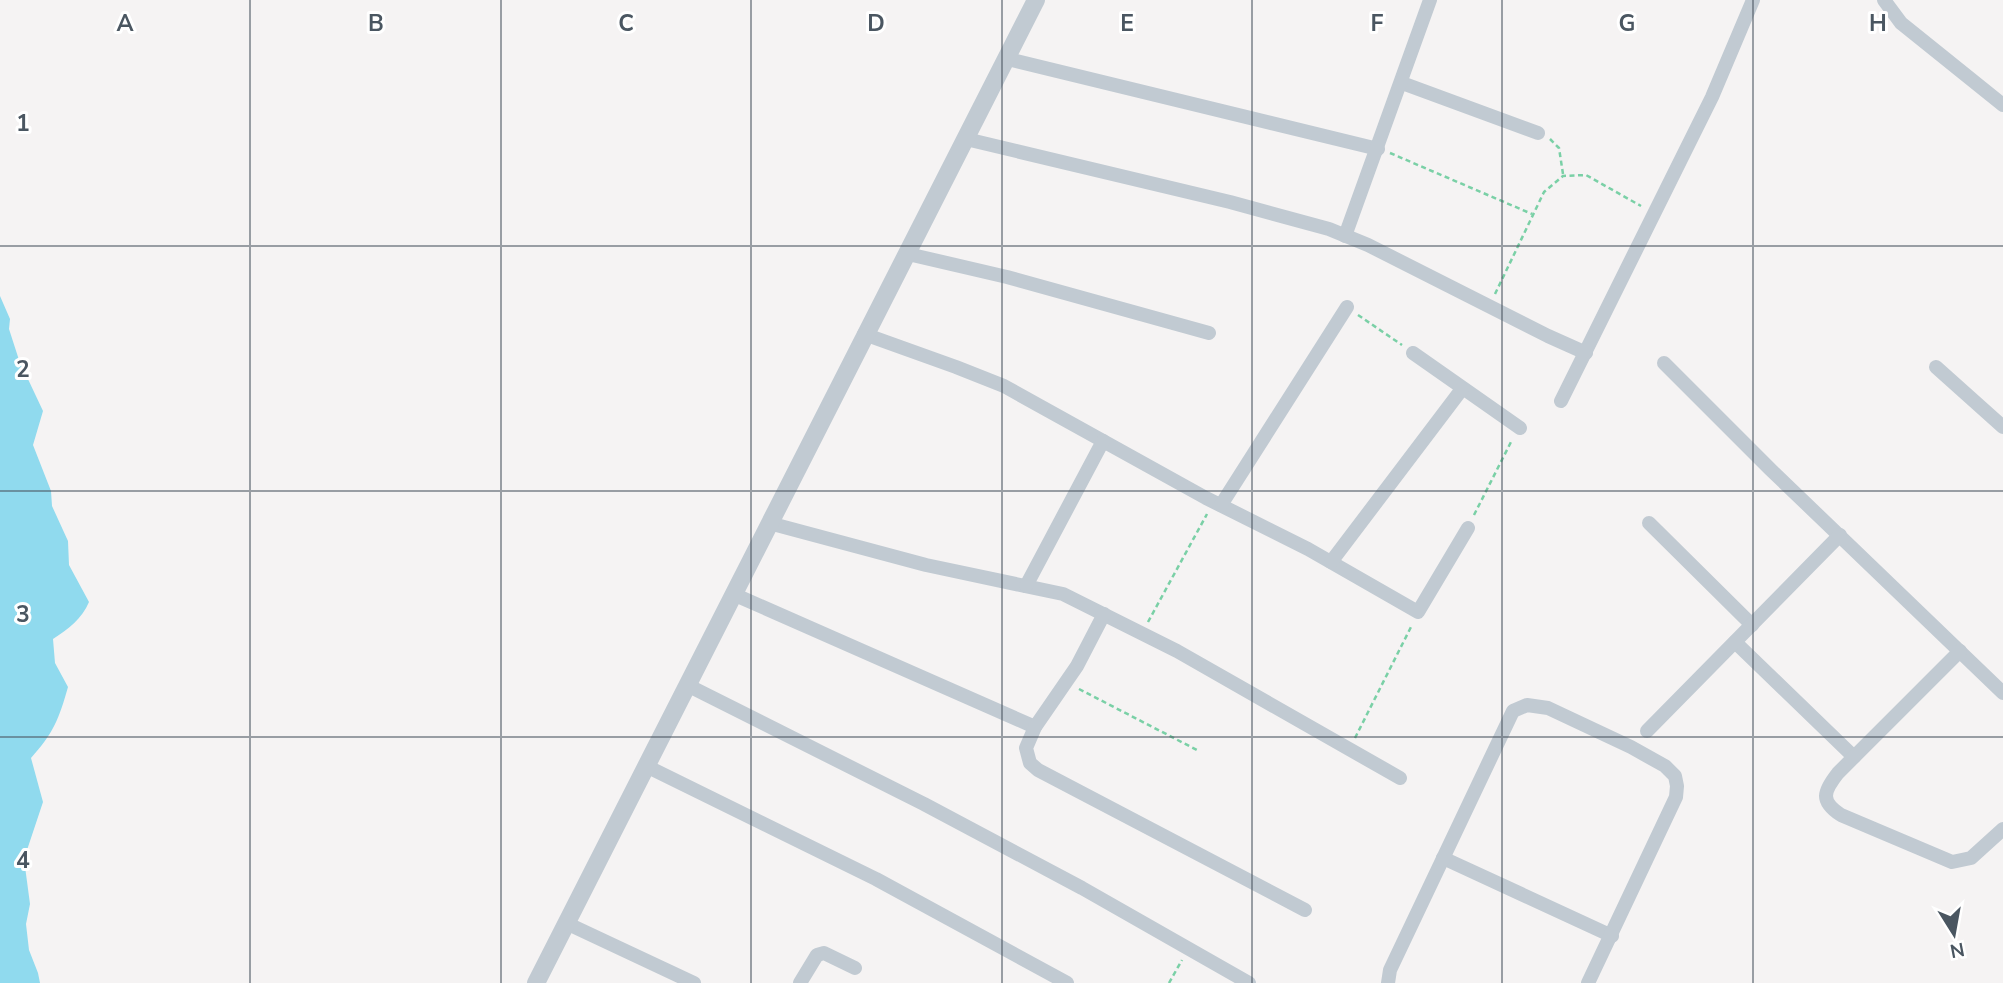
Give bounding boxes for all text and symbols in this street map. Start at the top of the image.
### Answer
text: A [116,8,134,39]
text: B [368,8,384,39]
text: C [618,8,634,39]
text: D [867,8,885,39]
text: E [1120,8,1134,39]
text: F [1371,8,1384,39]
text: G [1619,8,1635,39]
text: H [1869,8,1887,39]
text: 1 [16,108,30,139]
text: 2 [16,354,30,385]
text: 3 [16,599,30,630]
text: 4 [16,845,30,876]
north arrow [1919,899,1989,969]
text: N [1948,936,1967,964]

